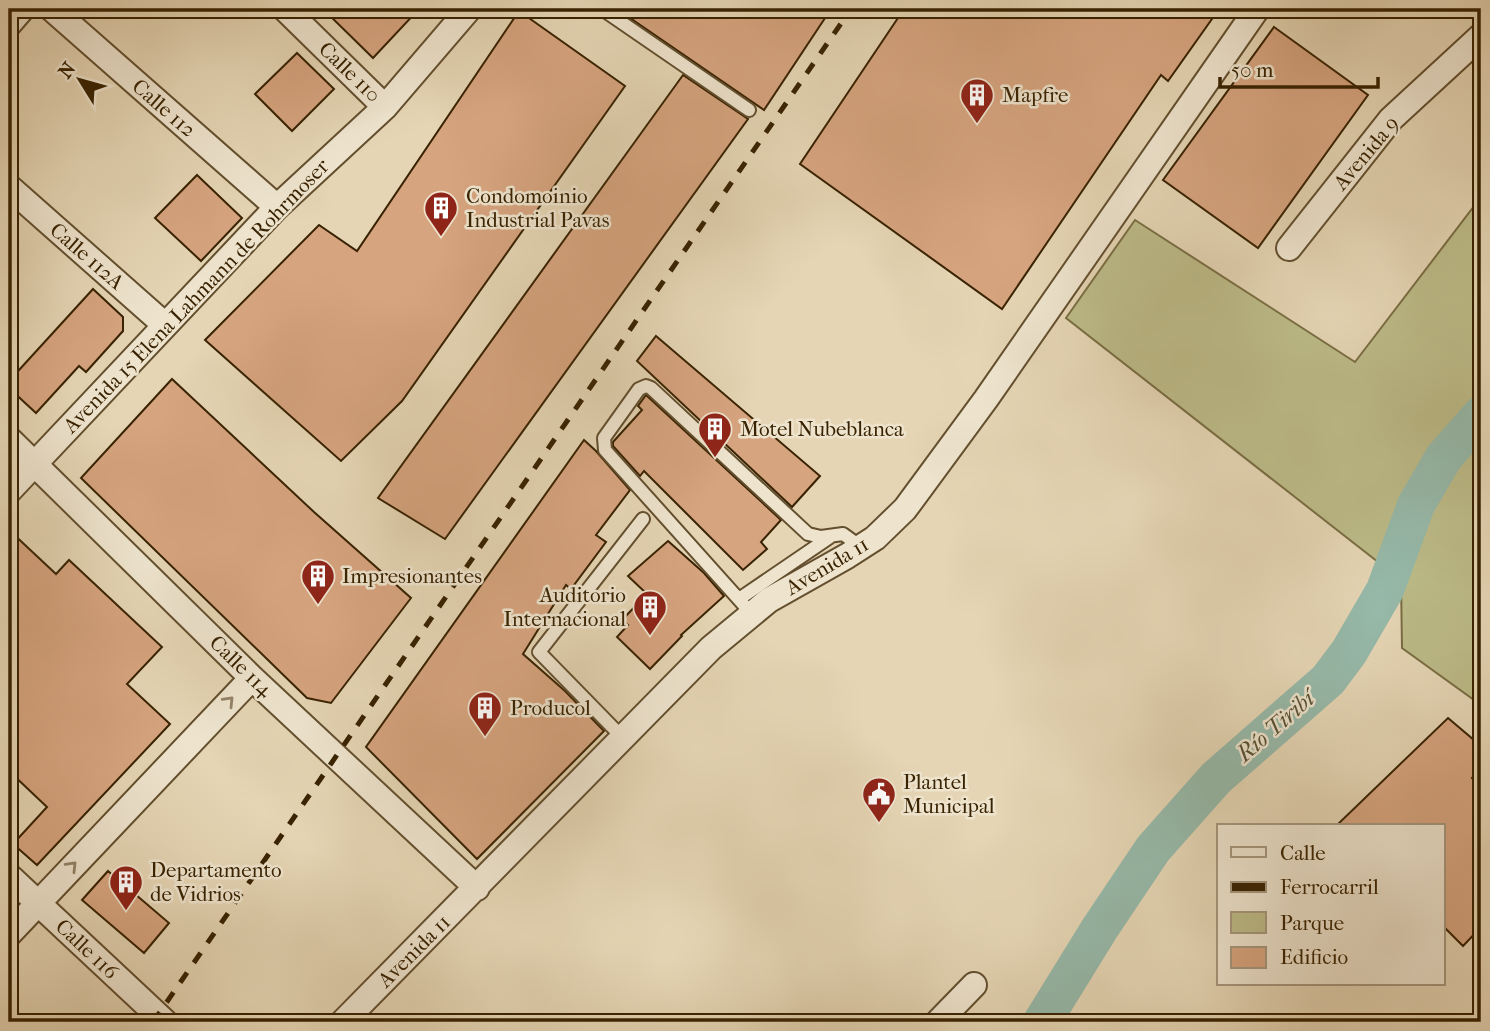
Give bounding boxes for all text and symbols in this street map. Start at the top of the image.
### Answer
street label: Calle 110 [314,37,386,107]
north arrow [46,46,116,116]
scale bar [1220,46,1378,90]
text: N [54,58,81,83]
text: 50 m [1231,58,1274,82]
street label: Calle 112 [127,74,201,142]
building icon: Mapfre [958,76,996,125]
place label: Mapfre [1002,83,1068,107]
street label: Avenida 9 [1328,111,1404,195]
street label: Avenida 15 Elena Lahmann de Rohrmoser [58,154,334,439]
place label: Condomoinio Industrial Pavas [466,184,610,232]
building icon: Condomoinio Industrial Pavas [422,189,460,238]
street label: Calle 112A [45,218,129,295]
building icon: Motel Nubeblanca [696,410,734,459]
place label: Motel Nubeblanca [740,417,904,441]
street label: Avenida 11 [780,532,873,601]
building icon: Impresionantes [299,557,337,606]
place label: Impresionantes [342,564,482,588]
place label: Auditorio Internacional [504,583,626,631]
building icon: Auditorio Internacional [631,588,669,637]
street label: Calle 114 [205,630,278,702]
water label: Río Tiribí [1230,682,1323,769]
building icon: Producol [466,689,504,738]
one-way arrow [221,696,234,709]
place label: Producol [510,696,591,720]
place label: Plantel Municipal [903,770,995,818]
public building icon: Plantel Municipal [860,775,898,824]
legend [1217,824,1444,986]
text: Calle [1280,841,1326,865]
place label: Departamento de Vidrios [150,858,282,906]
one-way arrow [64,861,77,874]
building icon: Departamento de Vidrios [107,863,145,912]
text: Ferrocarril [1280,875,1379,899]
street label: Avenida 11 [372,910,455,993]
text: Parque [1280,911,1344,935]
street label: Calle 116 [51,914,124,984]
text: Edificio [1280,945,1348,969]

